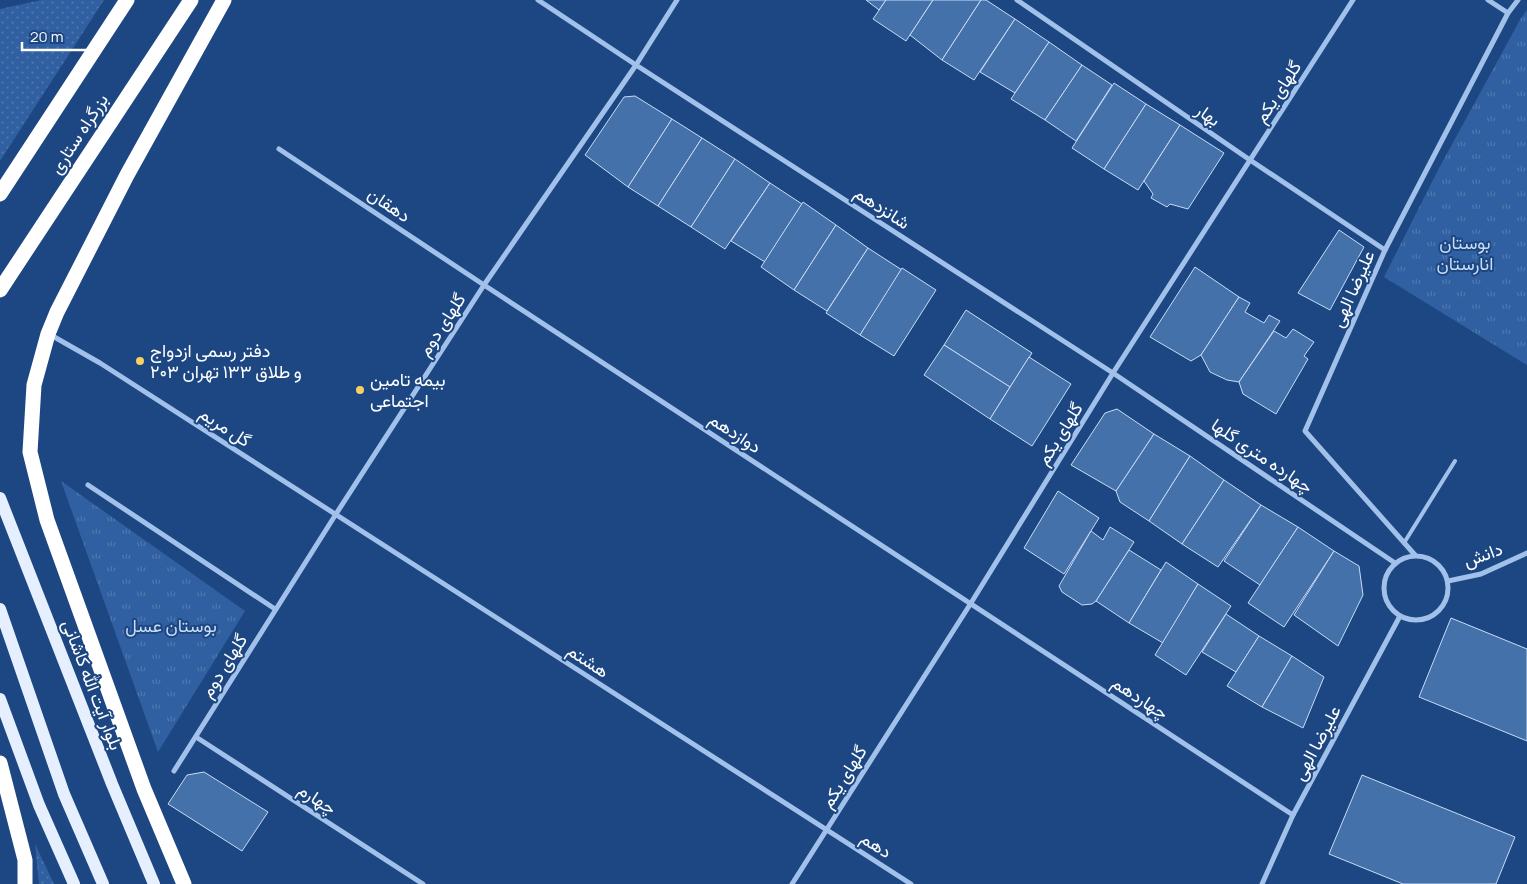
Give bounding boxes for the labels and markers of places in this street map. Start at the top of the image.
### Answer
place label: دفتر رسمی ازدواج ۲۰۳ و طلاق ۱۳۳ تهران [150,338,302,383]
marker: دفتر رسمی ازدواج ۲۰۳ و طلاق ۱۳۳ تهران [134,355,146,367]
place label: بیمه تامین اجتماعی [370,367,446,412]
marker: بیمه تامین اجتماعی [354,384,366,396]

